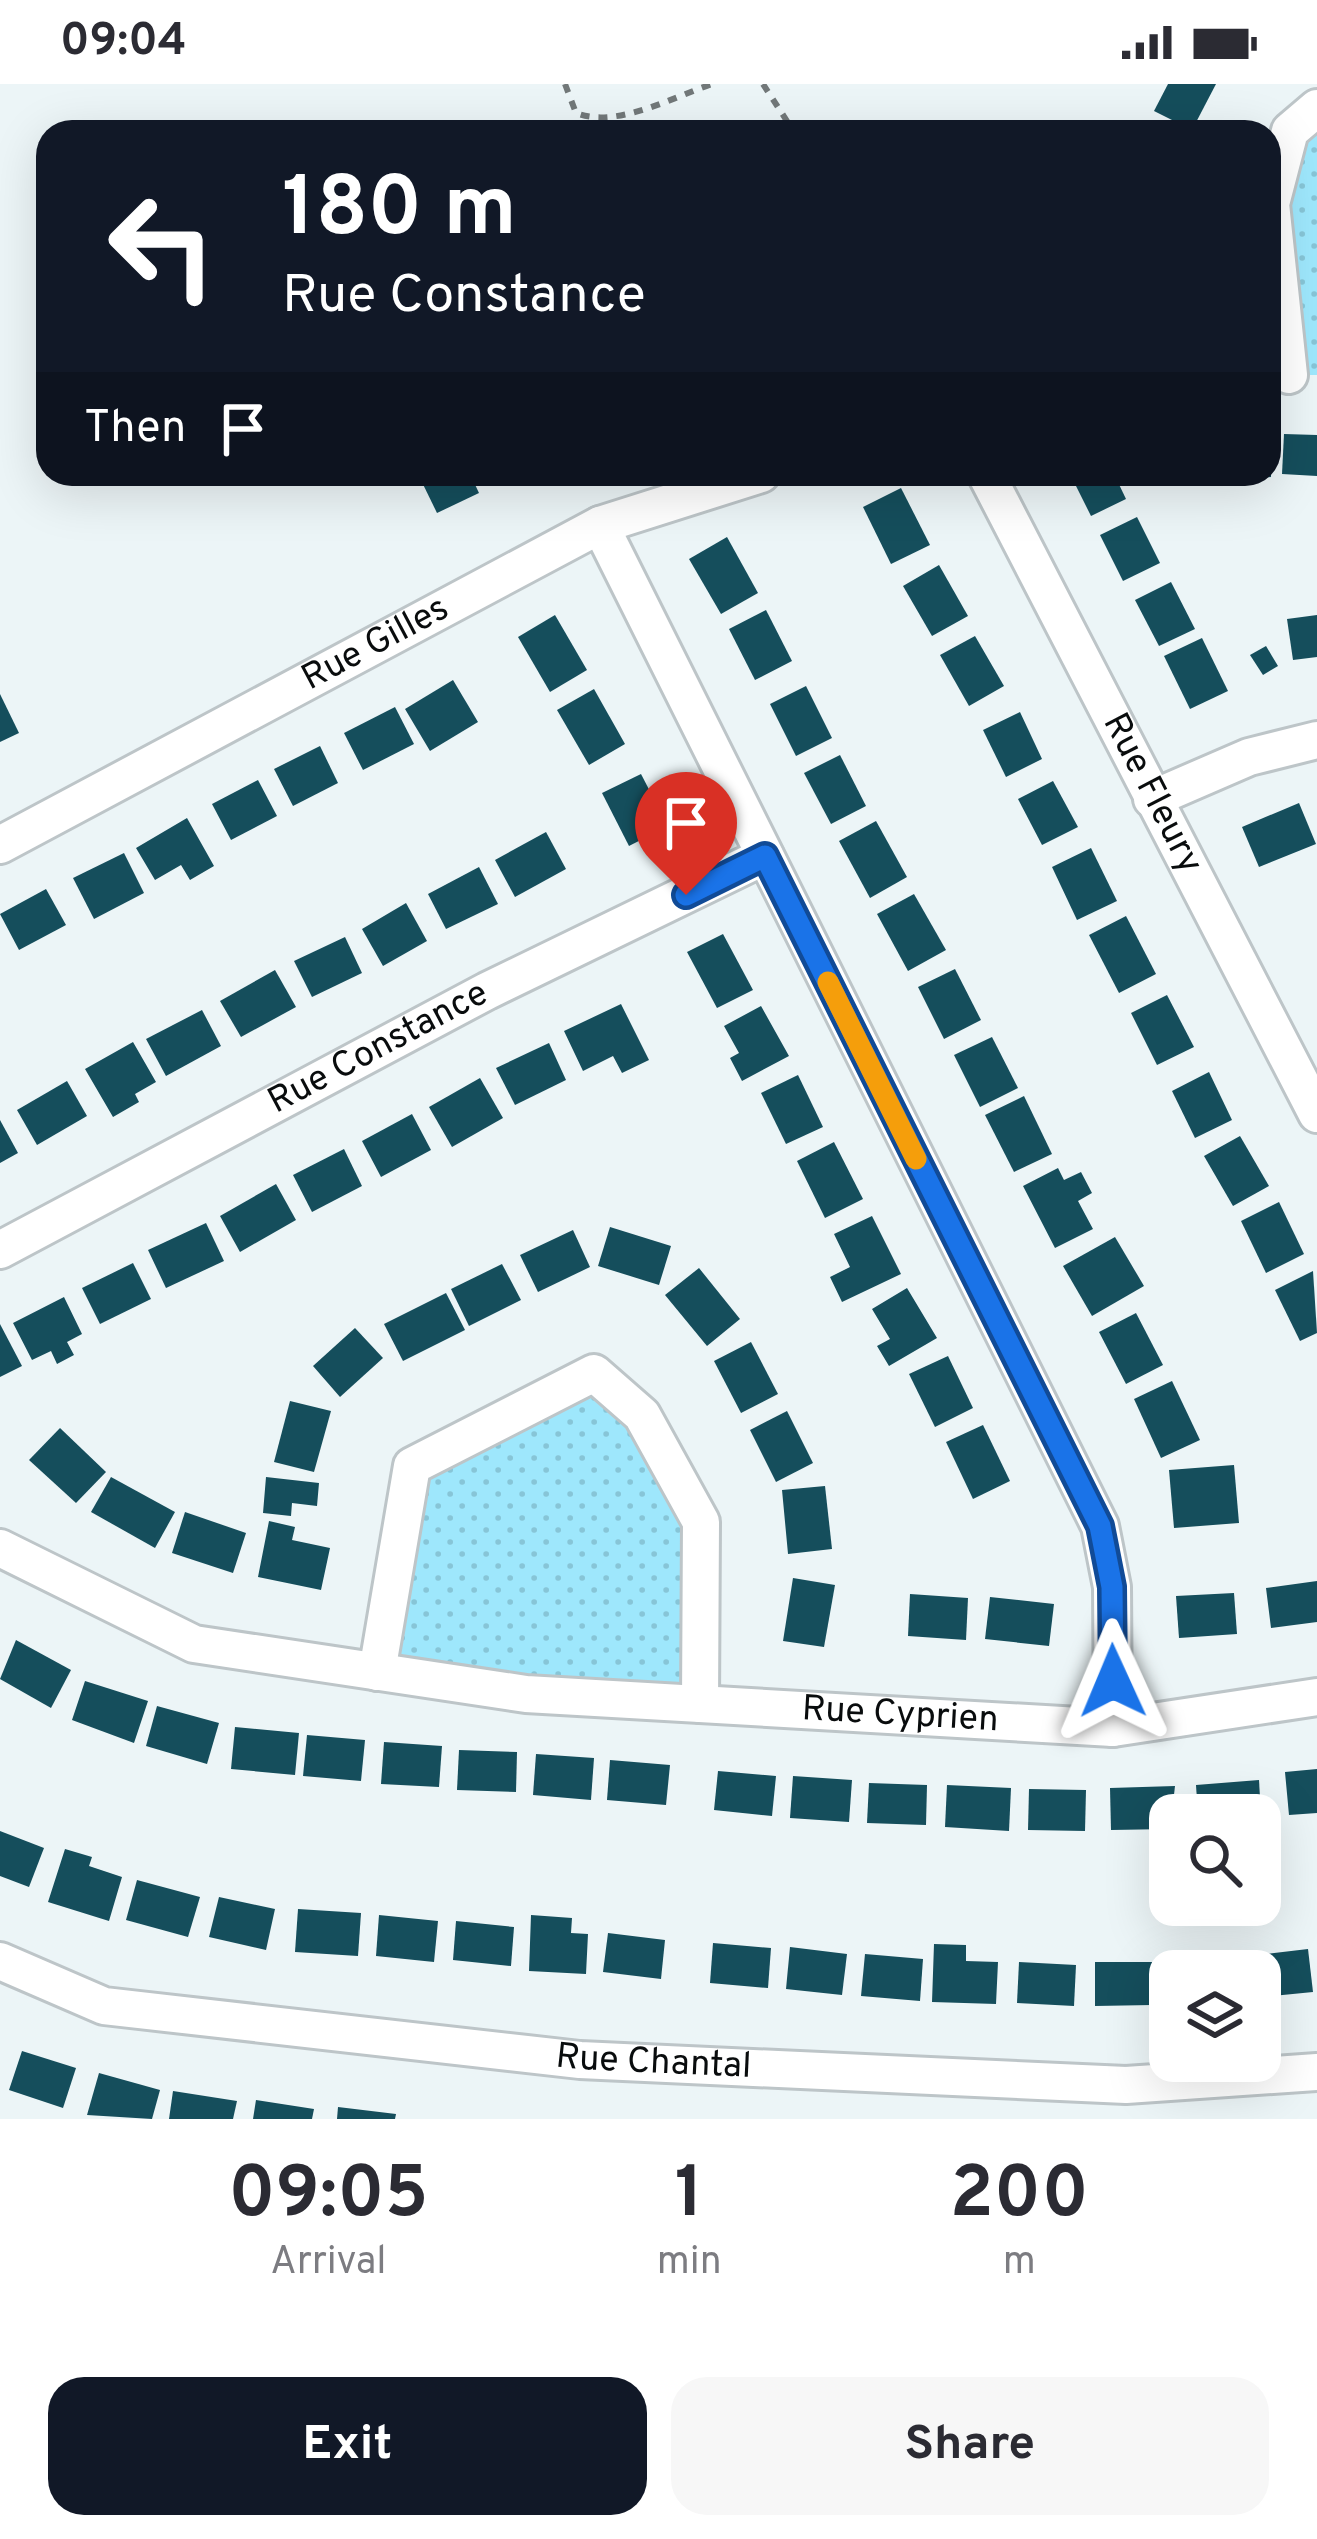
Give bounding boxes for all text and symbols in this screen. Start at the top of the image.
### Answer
text: 09:04 [60,14,187,71]
text: 180 m [282,159,517,265]
icon: left [84,168,240,324]
text: Rue Constance [282,263,646,332]
icon: arrive [210,396,276,462]
text: Then [84,401,186,458]
street label: Rue Gilles [294,587,457,702]
street label: Rue Fleury [1091,706,1212,882]
pin [635,772,737,895]
icon: arrive [653,790,719,856]
street label: Rue Constance [261,971,497,1126]
position arrow [1050,1618,1176,1744]
street label: Rue Cyprien [801,1687,1000,1744]
map controls [1149,1794,1281,2082]
button: search [1149,1794,1281,1926]
button: layers [1149,1950,1281,2082]
street label: Rue Chantal [553,2034,752,2091]
text: 09:05 [228,2151,429,2243]
text: 1 [675,2151,704,2243]
text: 200 [950,2151,1089,2243]
text: Arrival [270,2239,387,2288]
text: min [657,2239,722,2288]
text: m [1003,2239,1036,2288]
button: Exit [48,2377,647,2515]
button: Share [671,2377,1269,2515]

